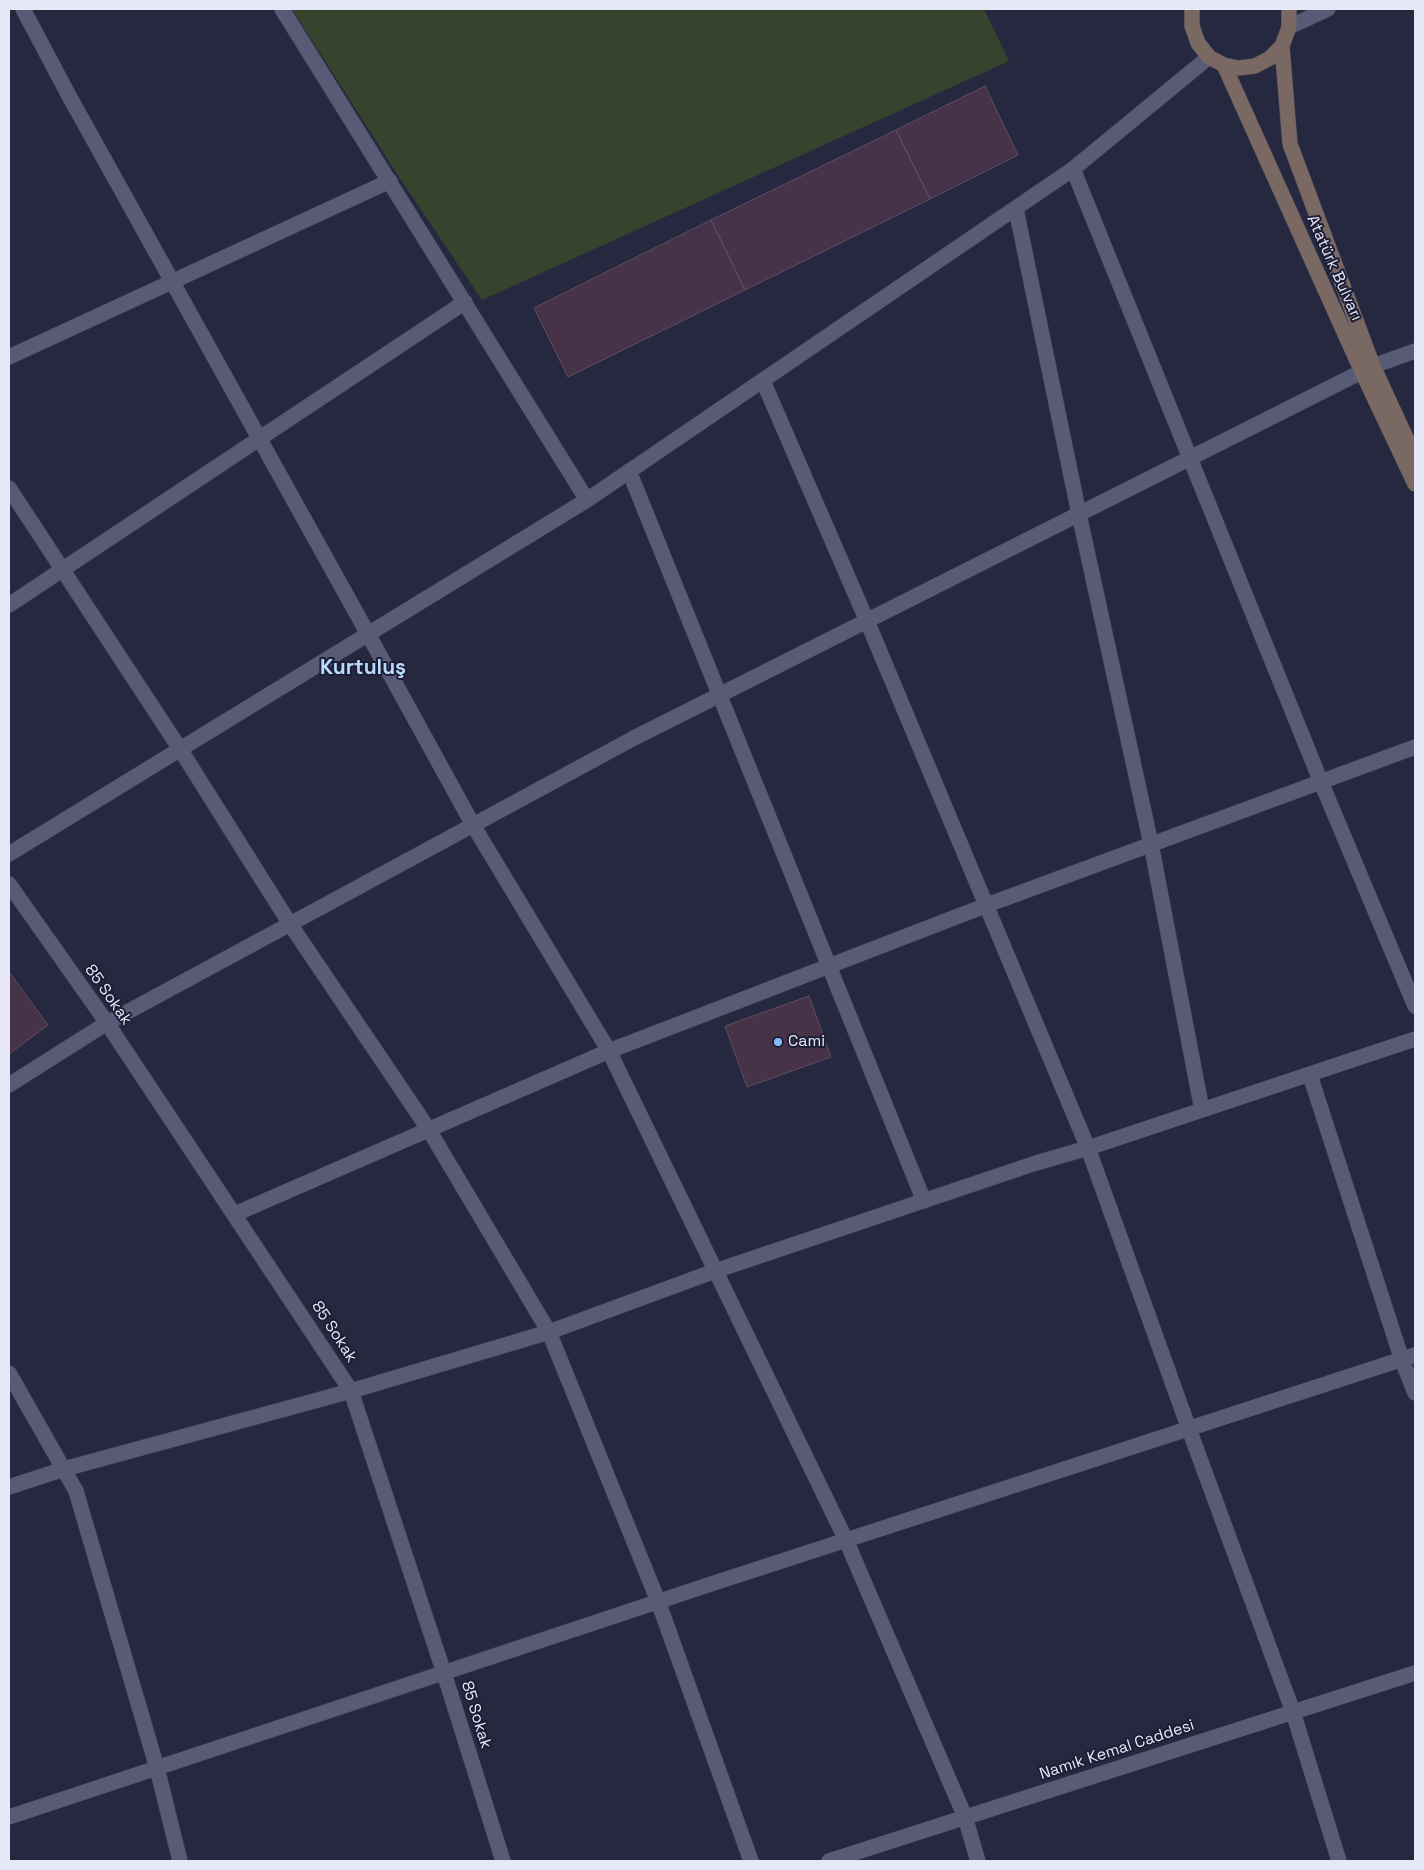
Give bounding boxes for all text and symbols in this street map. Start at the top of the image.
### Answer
street label: Atatürk Bulvarı [1302,212,1366,324]
district label: Kurtuluş [320,655,406,681]
street label: 85 Sokak [80,961,136,1029]
place label: Cami [788,1032,825,1052]
marker: Cami [772,1036,784,1048]
street label: 85 Sokak [307,1298,361,1366]
street label: 85 Sokak [457,1679,495,1751]
street label: Namık Kemal Caddesi [1037,1716,1197,1784]

